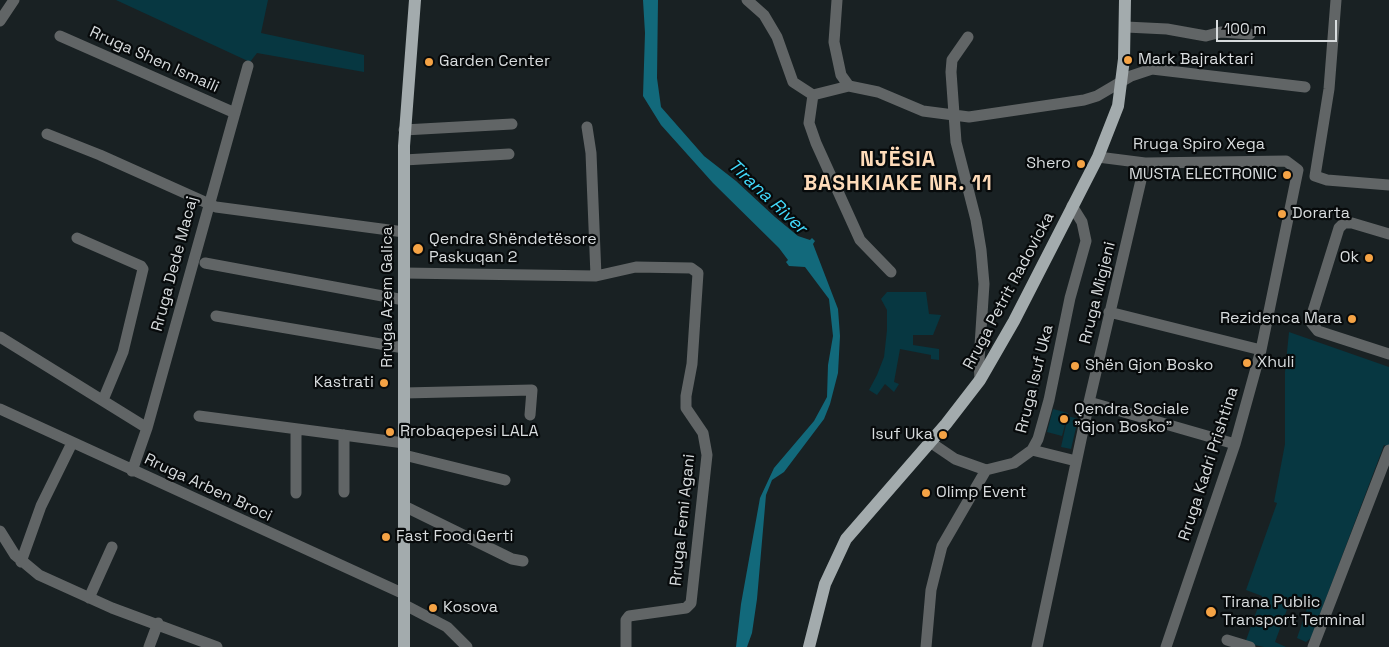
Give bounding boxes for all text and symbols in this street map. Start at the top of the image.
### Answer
scale bar [1219,10,1340,42]
text: 100 m [1224,19,1266,38]
street label: Rruga Shen Ismaili [86,23,222,97]
place label: Mark Bajraktari [1138,50,1254,70]
place label: Garden Center [439,52,550,72]
marker: Mark Bajraktari [1122,54,1134,66]
marker: Garden Center [423,56,435,68]
street label: Rruga Spiro Xega [1133,135,1265,155]
district label: NJËSIA BASHKIAKE NR. 11 [801,147,995,197]
place label: Shero [1026,154,1071,174]
water label: Tirana River [723,155,811,239]
marker: Shero [1075,158,1087,170]
place label: MUSTA ELECTRONIC [1129,165,1277,185]
marker: MUSTA ELECTRONIC [1281,169,1293,181]
street label: Rruga Dede Macaj [148,194,202,334]
place label: Dorarta [1292,204,1350,224]
marker: Dorarta [1276,208,1288,220]
street label: Rruga Petrit Radovicka [959,209,1059,373]
street label: Rruga Azem Galica [378,226,398,368]
place label: Qendra Shëndetësore Paskuqan 2 [429,230,597,268]
street label: Rruga Migjeni [1076,240,1120,346]
marker: Qendra Shëndetësore Paskuqan 2 [411,242,425,256]
place label: Ok [1340,248,1359,268]
marker: Ok [1363,252,1375,264]
place label: Rezidenca Mara [1220,309,1342,329]
marker: Rezidenca Mara [1346,313,1358,325]
street label: Rruga Isuf Uka [1012,323,1058,435]
place label: Xhuli [1257,353,1295,373]
place label: Shën Gjon Bosko [1085,356,1213,376]
marker: Xhuli [1241,357,1253,369]
marker: Shën Gjon Bosko [1069,360,1081,372]
place label: Kastrati [314,373,374,393]
marker: Kastrati [378,377,390,389]
street label: Rruga Kadri Prishtina [1175,385,1243,543]
place label: Qendra Sociale "Gjon Bosko" [1074,400,1189,438]
marker: Qendra Sociale "Gjon Bosko" [1058,413,1070,425]
place label: Rrobaqepesi LALA [400,422,539,442]
place label: Isuf Uka [871,425,933,445]
marker: Rrobaqepesi LALA [384,426,396,438]
marker: Isuf Uka [937,429,949,441]
street label: Rruga Arben Broci [141,450,275,526]
street label: Rruga Femi Agani [667,453,699,587]
place label: Olimp Event [936,483,1026,503]
marker: Olimp Event [920,487,932,499]
place label: Fast Food Gerti [396,527,513,547]
marker: Fast Food Gerti [380,531,392,543]
place label: Tirana Public Transport Terminal [1222,593,1365,631]
place label: Kosova [443,598,498,618]
marker: Kosova [427,602,439,614]
marker: Tirana Public Transport Terminal [1204,605,1218,619]

